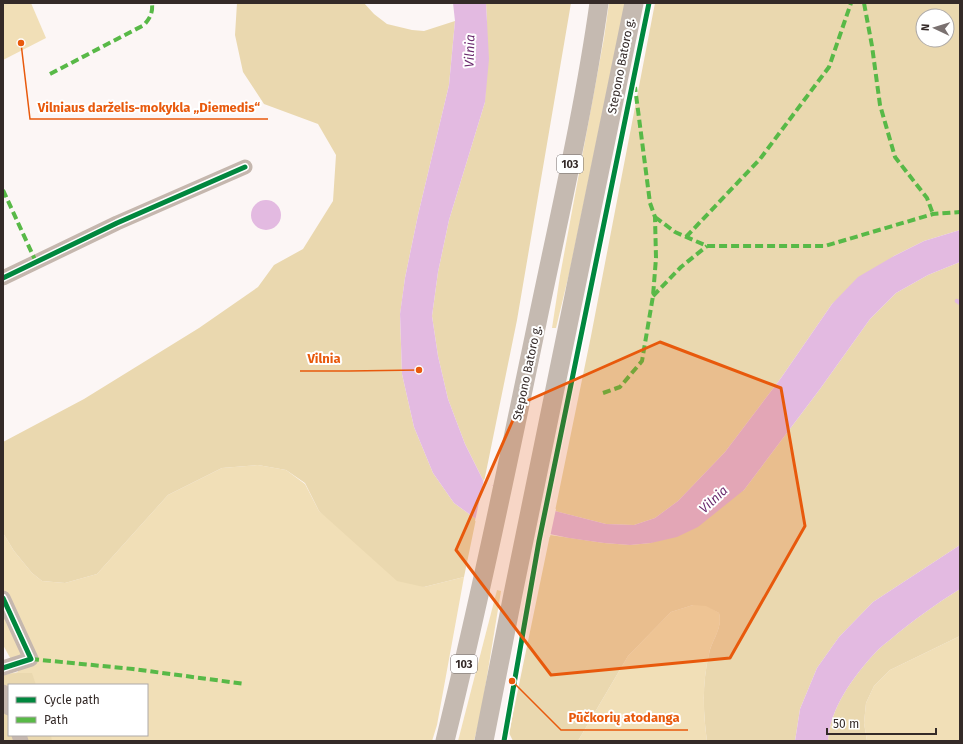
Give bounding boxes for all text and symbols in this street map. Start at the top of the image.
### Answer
north arrow [915,8,955,48]
street label: Stepono Batoro g. [605,17,637,115]
text: N [919,23,932,31]
water label: Vilnia [461,34,478,68]
callout: Vilniaus darželis-mokykla „Diemedis“ [30,94,268,119]
text: Vilniaus darželis-mokykla „Diemedis“ [37,100,260,115]
road number: 103 [557,155,583,173]
street label: Stepono Batoro g. [510,324,544,422]
callout: Vilnia [300,346,349,371]
text: Vilnia [306,351,341,366]
water label: Vilnia [696,483,731,516]
road number: 103 [451,655,477,673]
legend [8,684,148,736]
text: Cycle path [44,693,100,707]
callout: Pūčkorių atodanga [561,705,688,730]
text: Pūčkorių atodanga [568,710,680,726]
scale bar [827,710,936,736]
text: Path [44,713,68,727]
text: 50 m [833,717,859,731]

